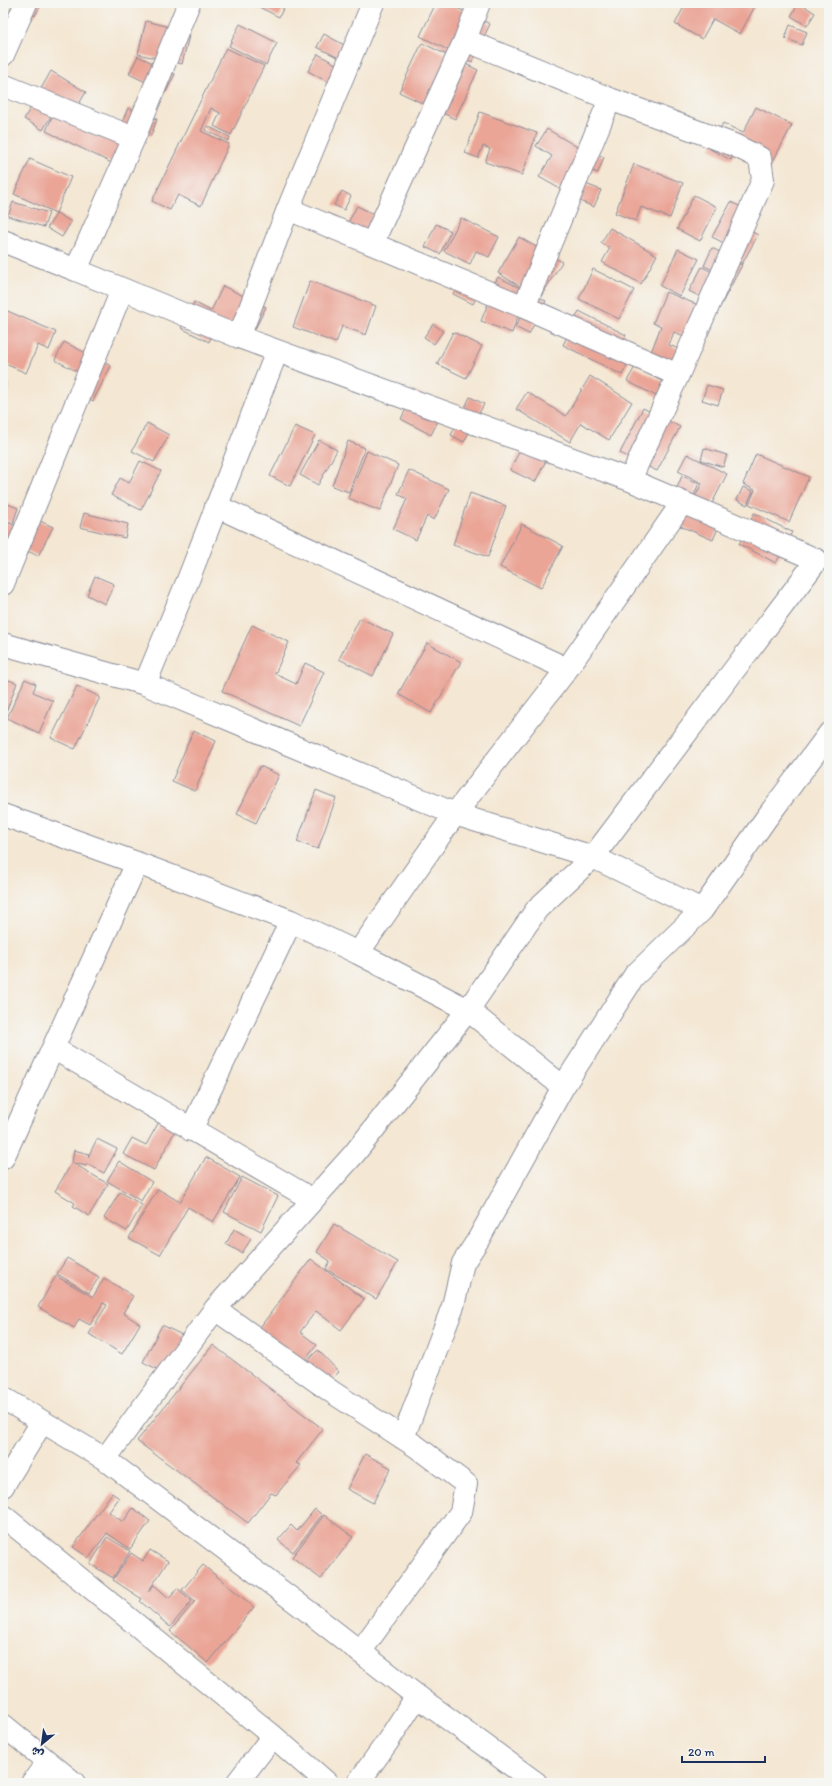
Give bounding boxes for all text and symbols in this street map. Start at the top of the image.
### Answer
north arrow [22,1724,62,1764]
scale bar [682,1738,765,1764]
text: ش [29,1744,46,1761]
text: 20 m [688,1745,715,1759]

